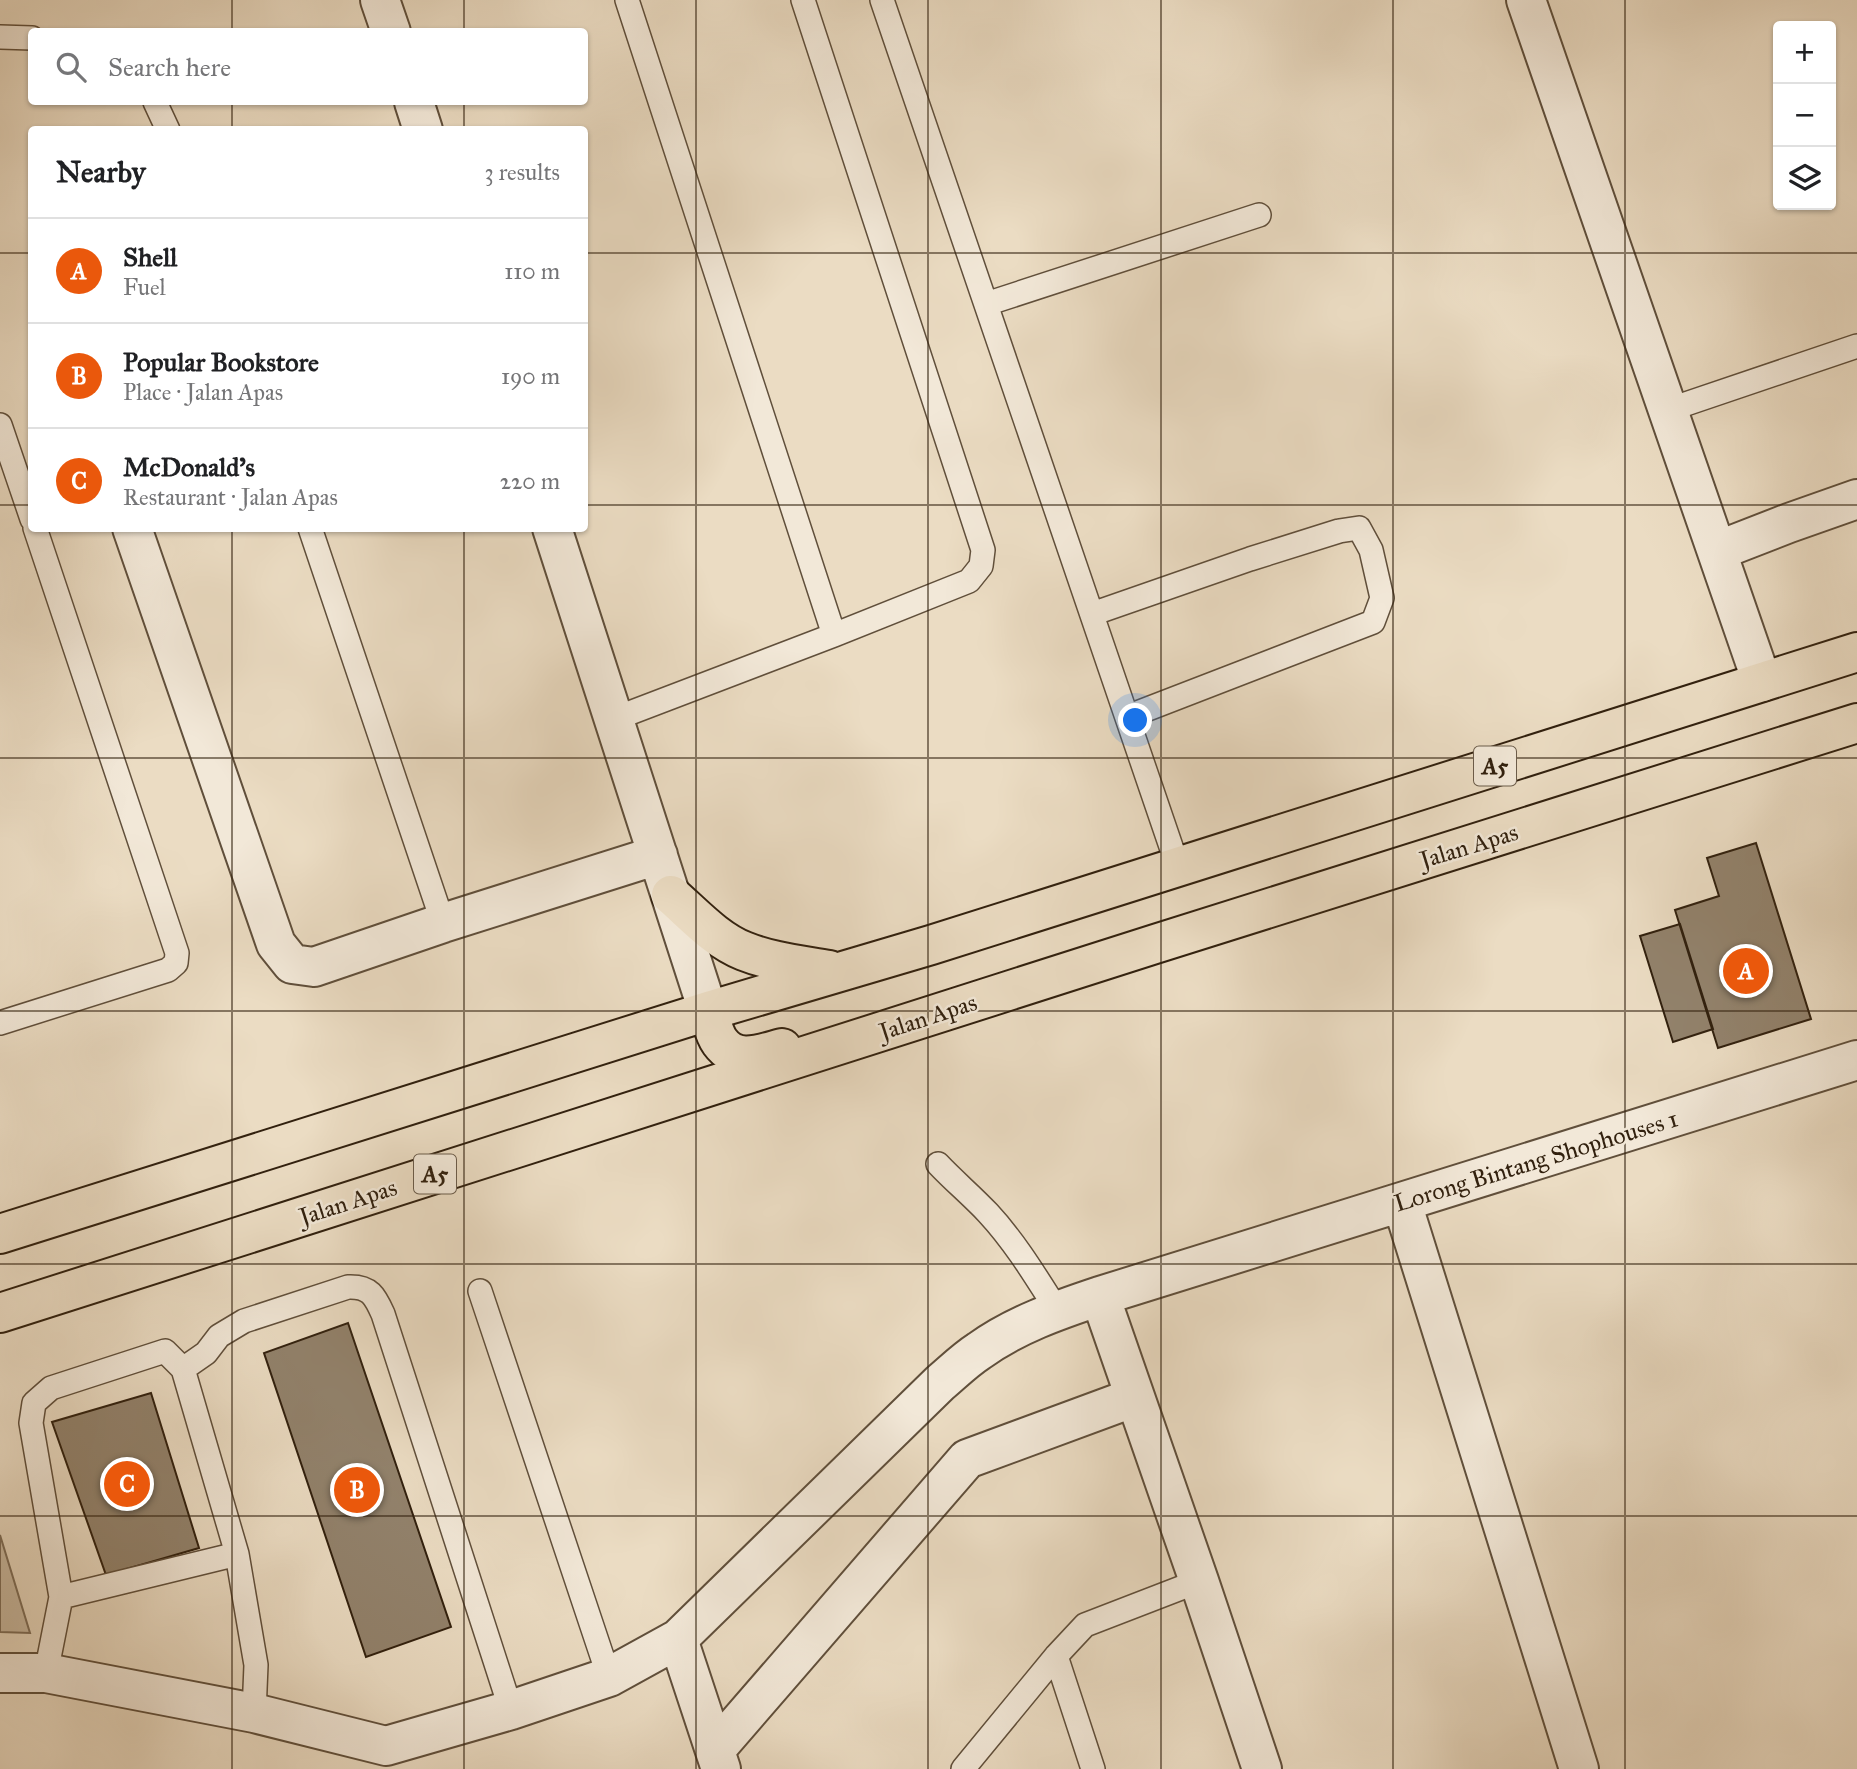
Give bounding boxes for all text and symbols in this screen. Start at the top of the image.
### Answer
map controls [1773,21,1836,210]
button: + [1773,21,1836,84]
search box [28,28,588,105]
icon: search [52,48,90,86]
text: Search here [108,51,231,83]
button: − [1773,84,1836,147]
button: layers [1773,147,1836,210]
text: Nearby [56,154,146,190]
text: 3 results [484,158,560,186]
text: Shell [123,241,177,273]
text: A [71,257,87,285]
text: 110 m [504,257,560,285]
text: Fuel [123,273,166,301]
text: Popular Bookstore [123,346,319,378]
text: B [71,362,87,390]
text: 190 m [501,362,560,390]
text: Place · Jalan Apas [123,378,283,406]
text: McDonald's [123,451,255,483]
text: C [71,467,87,495]
text: 220 m [500,467,560,495]
text: Restaurant · Jalan Apas [123,483,338,511]
your location [1118,703,1152,737]
road number: A5 [1474,746,1516,786]
street label: Jalan Apas [1413,817,1522,876]
pin: A [1723,945,1769,997]
street label: Jalan Apas [872,987,981,1048]
street label: Lorong Bintang Shophouses 1 [1390,1103,1682,1219]
road number: A5 [414,1154,456,1194]
street label: Jalan Apas [292,1172,401,1233]
pin: C [104,1458,150,1510]
pin: B [334,1464,380,1516]

